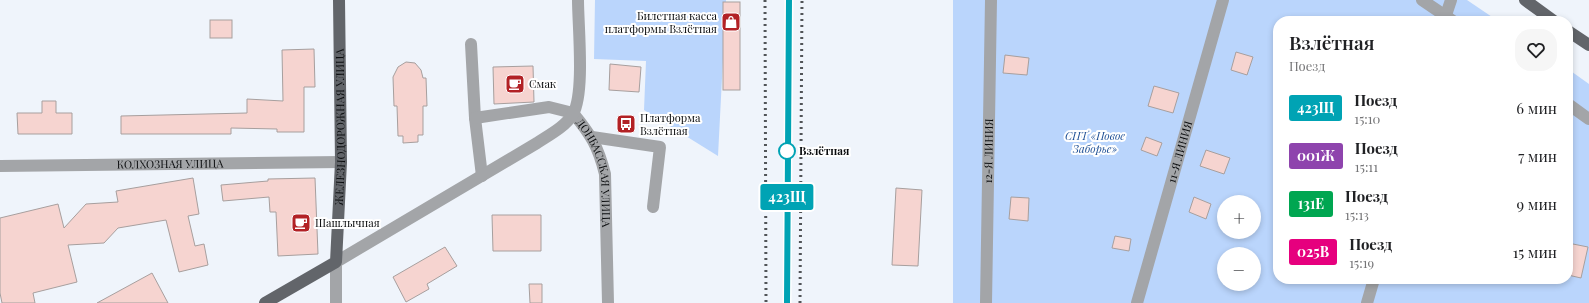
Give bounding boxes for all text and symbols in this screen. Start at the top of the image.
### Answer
place label: Билетная касса платформы Взлётная [605,8,718,36]
shop icon: Билетная касса платформы Взлётная [720,11,742,33]
text: Взлётная [1289,29,1375,55]
button: heart [1515,29,1557,71]
street label: ЖЕЛЕЗНОДОРОЖНАЯ УЛИЦА [331,48,348,206]
text: Поезд [1289,57,1325,74]
cafe icon: Смак [504,73,526,95]
place label: Смак [529,76,557,91]
text: Поезд [1354,90,1397,110]
text: 423Щ [1297,98,1334,117]
text: 6 мин [1516,98,1557,118]
place label: Платформа Взлётная [640,110,701,138]
text: 15:10 [1354,110,1380,127]
bus stop icon: Платформа Взлётная [615,113,637,135]
street label: ДОНБАССКАЯ УЛИЦА [573,115,614,227]
street label: 12-Я ЛИНИЯ [980,118,996,184]
street label: 11-Я ЛИНИЯ [1163,119,1195,184]
park label: СНТ «Новое Заборье» [1065,128,1125,156]
text: Поезд [1355,138,1398,158]
marker: Взлётная [778,142,796,160]
place label: Взлётная [799,143,850,158]
text: 001Ж [1297,146,1335,165]
text: 7 мин [1518,146,1557,166]
street label: КОЛХОЗНАЯ УЛИЦА [117,155,223,172]
text: 15:11 [1355,158,1378,175]
line badge: 423Щ [759,184,815,210]
text: Поезд [1345,186,1388,206]
text: 423Щ [768,187,806,206]
text: 131Е [1298,194,1324,213]
text: 9 мин [1516,194,1557,214]
map controls [1217,195,1261,291]
button: + [1217,195,1261,239]
text: 15:13 [1345,206,1369,223]
cafe icon: Шашлычная [290,212,312,234]
place label: Шашлычная [315,215,380,230]
text: Поезд [1349,234,1392,254]
text: 025В [1297,242,1329,261]
text: 15 мин [1513,242,1557,262]
button: − [1217,247,1261,291]
text: 15:19 [1349,254,1374,271]

